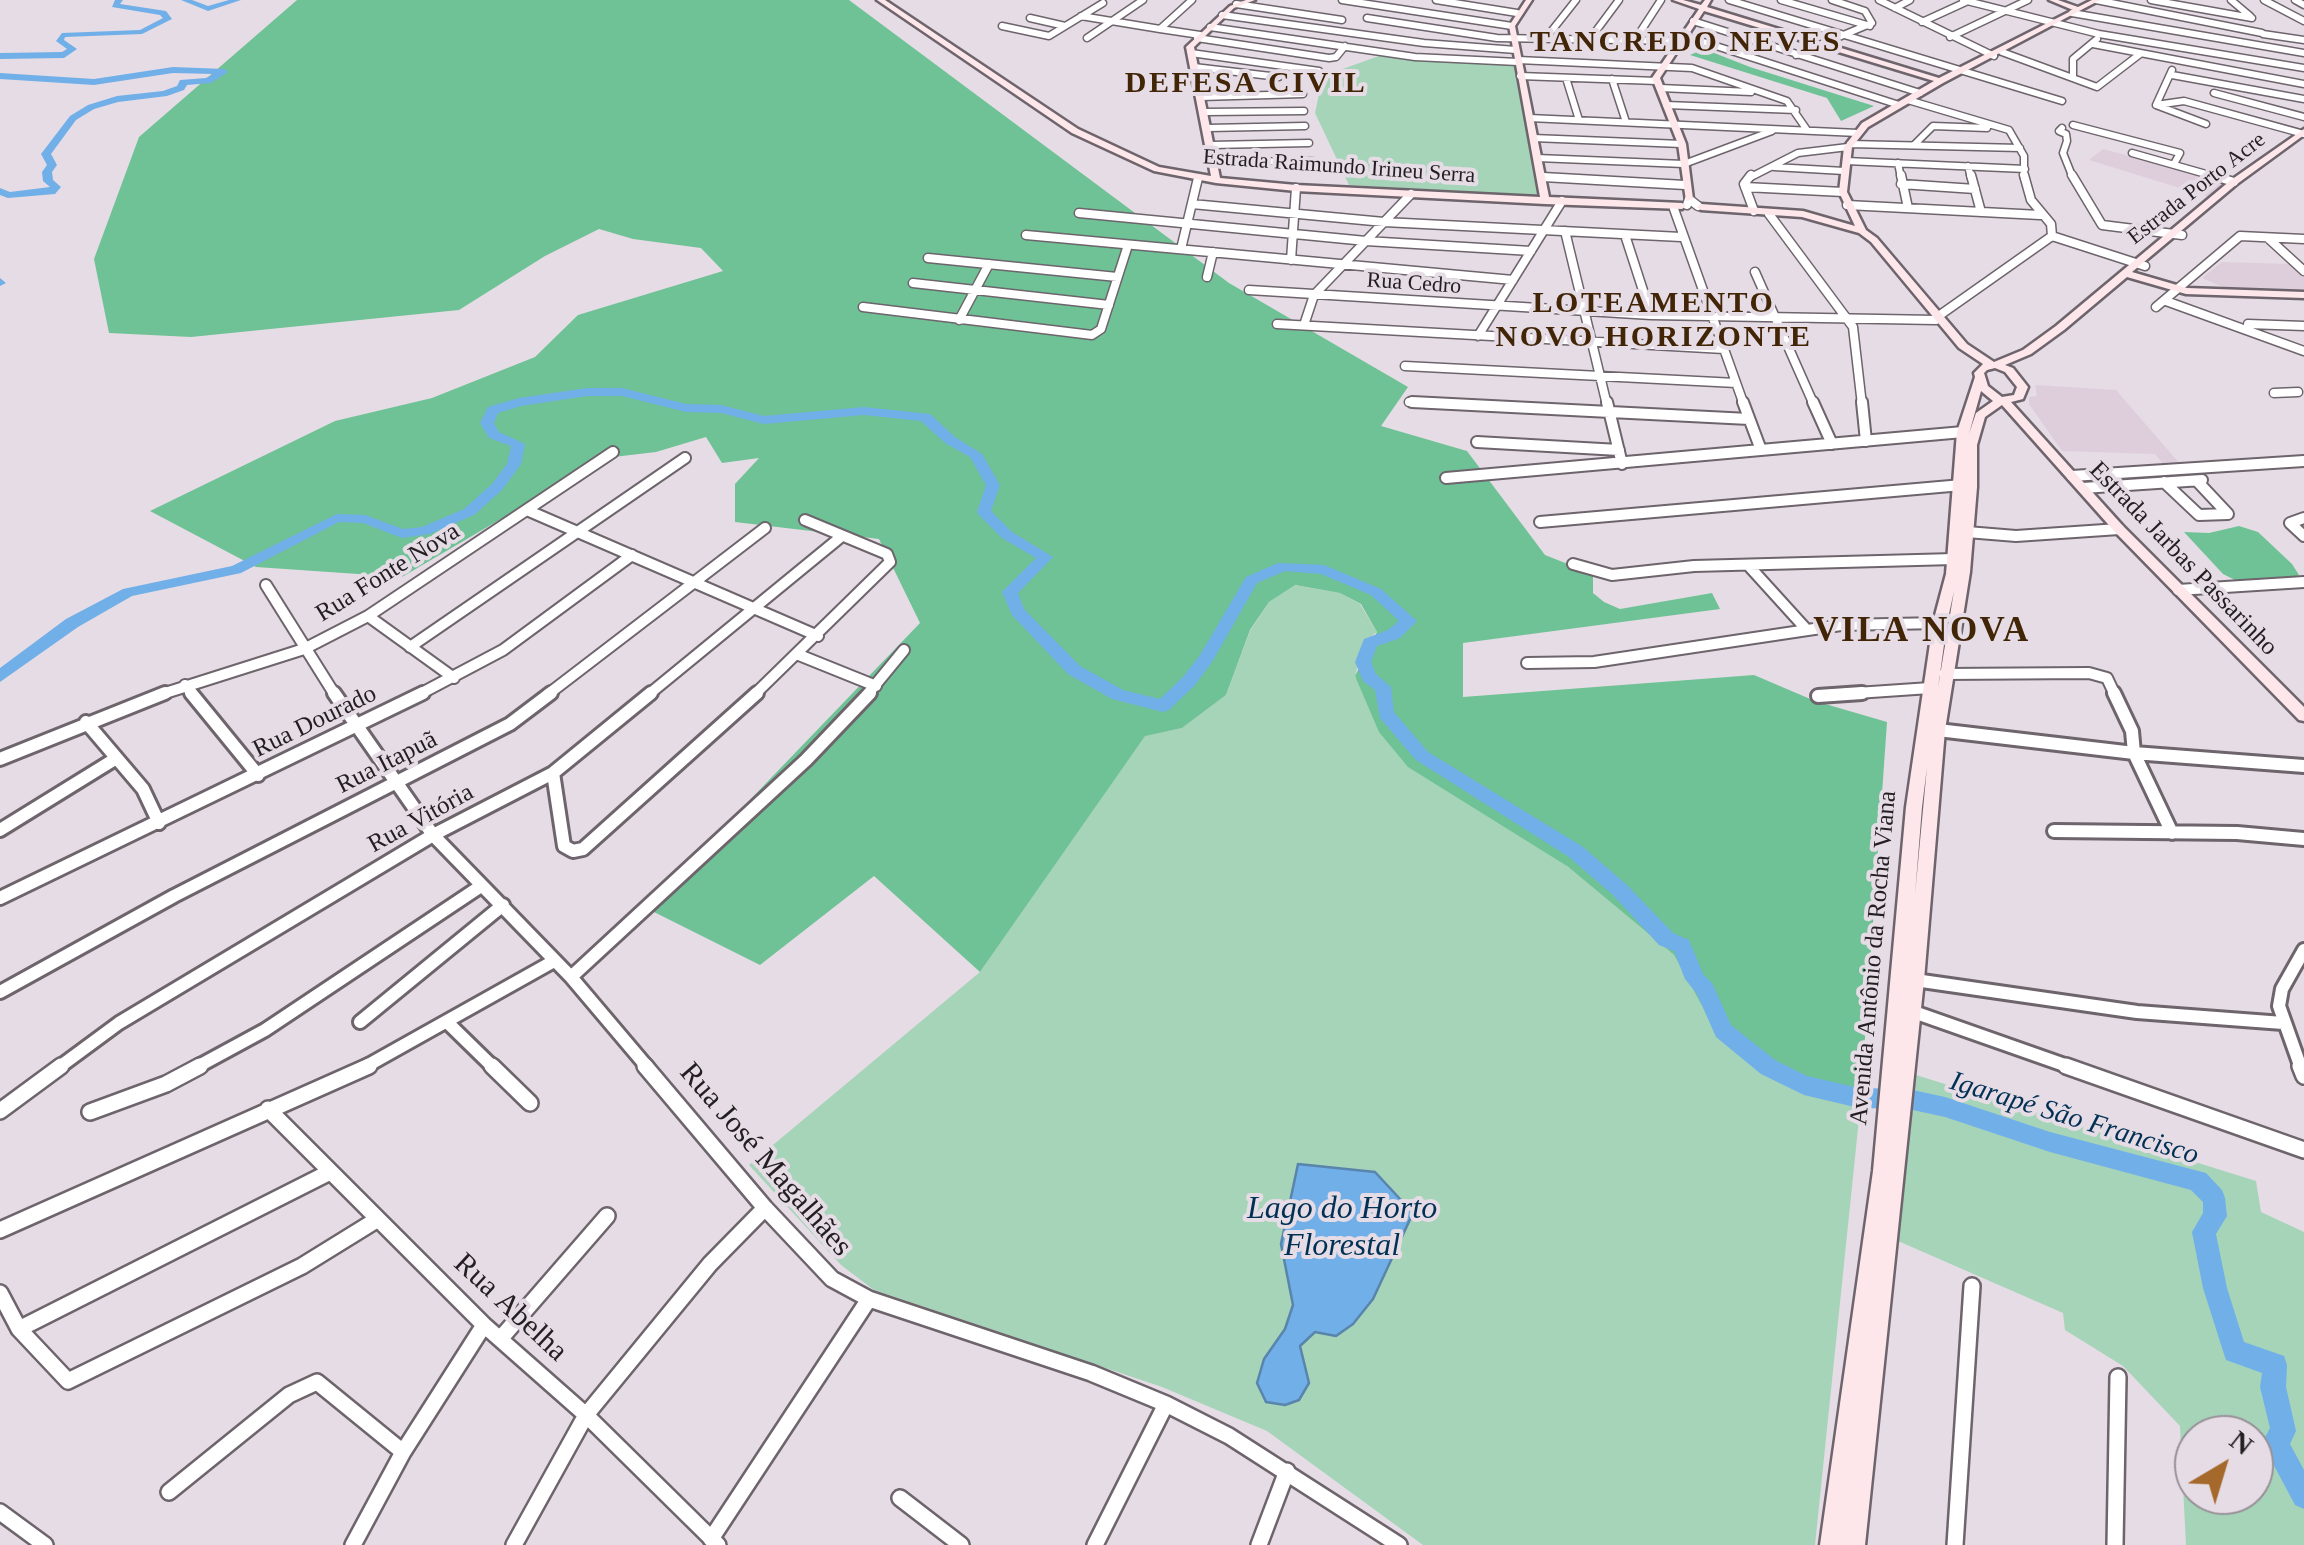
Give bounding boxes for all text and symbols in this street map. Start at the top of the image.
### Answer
district label: TANCREDO NEVES [1530,25,1842,61]
district label: DEFESA CIVIL [1125,66,1367,102]
street label: Estrada Porto Acre [2123,127,2271,251]
street label: Estrada Raimundo Irineu Serra [1202,144,1476,190]
street label: Rua Cedro [1366,268,1462,300]
district label: LOTEAMENTO NOVO HORIZONTE [1496,286,1812,356]
street label: Estrada Jarbas Passarinho [2083,456,2283,662]
street label: Rua Fonte Nova [311,517,465,629]
district label: VILA NOVA [1813,611,2031,653]
street label: Rua Dourado [248,679,382,765]
street label: Rua Itapuã [332,725,442,801]
street label: Rua Vitória [363,778,479,860]
street label: Avenida Antônio da Rocha Viana [1844,790,1904,1126]
street label: Rua José Magalhães [671,1056,859,1264]
water label: Igarapé São Francisco [1946,1065,2202,1173]
water label: Lago do Horto Florestal [1247,1191,1437,1266]
street label: Rua Abelha [446,1246,574,1370]
north arrow [2174,1415,2274,1515]
text: N [2224,1424,2259,1461]

